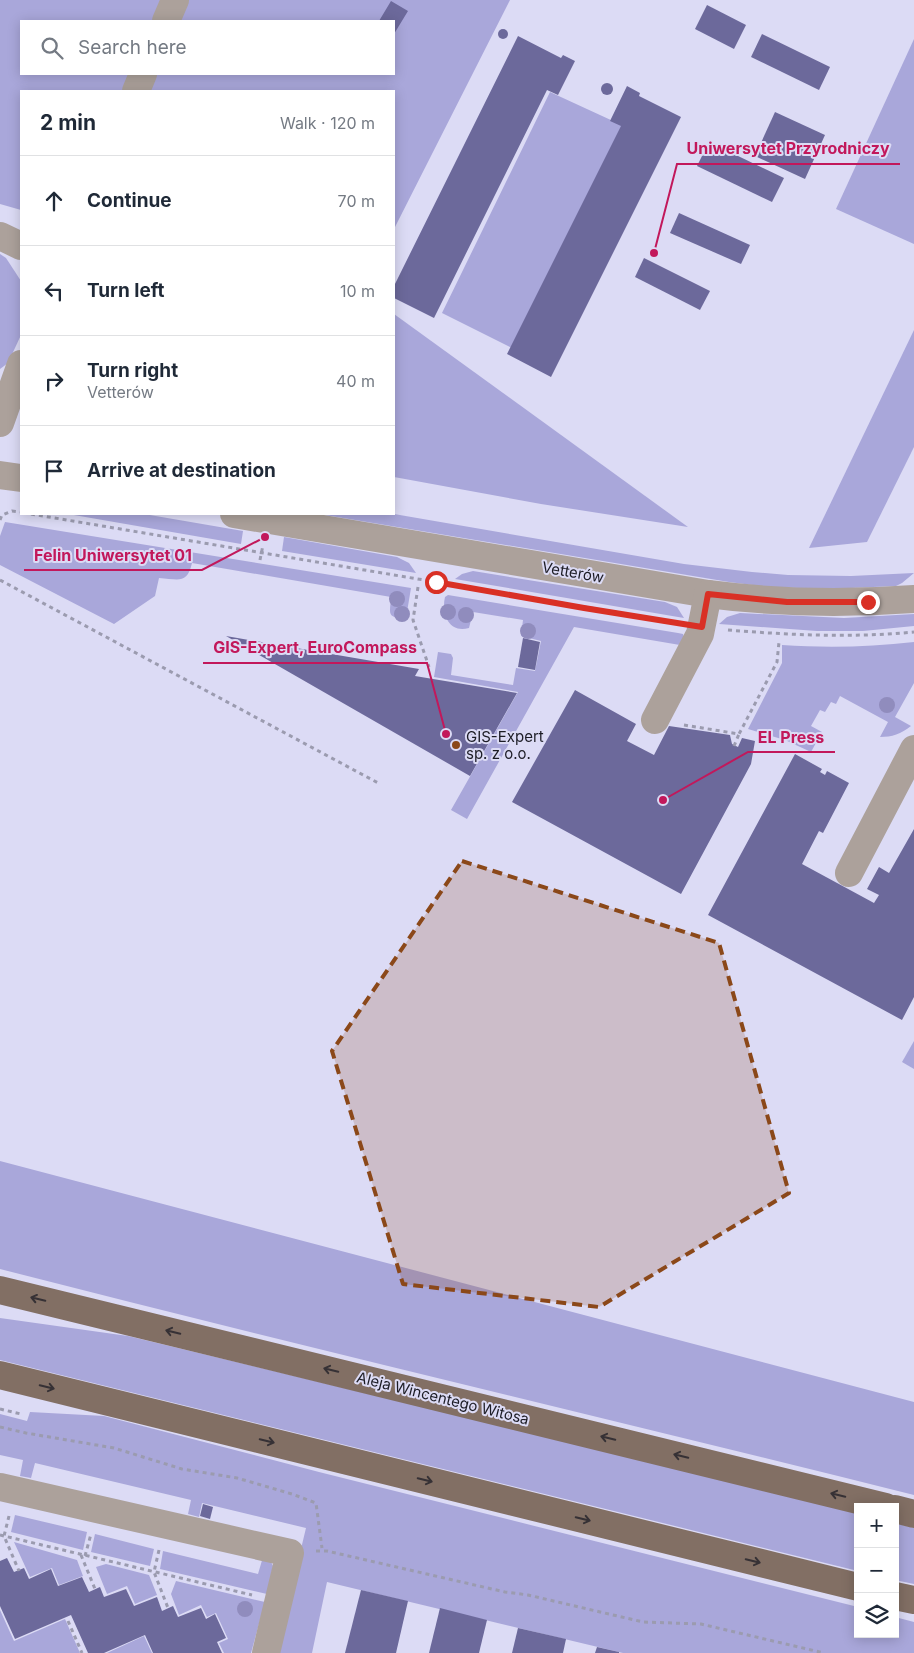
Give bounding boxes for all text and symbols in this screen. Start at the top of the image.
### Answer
search box [20,20,395,75]
icon: search [38,34,66,62]
text: Search here [78,36,187,59]
text: 2 min [40,110,96,135]
text: Walk · 120 m [280,113,375,133]
callout: Uniwersytet Przyrodniczy [677,133,900,164]
text: Uniwersytet Przyrodniczy [686,138,890,158]
icon: ahead [40,187,68,215]
text: Continue [87,189,172,212]
text: 70 m [338,191,375,211]
icon: left [40,277,68,305]
text: Turn left [87,279,165,302]
text: 10 m [340,281,375,301]
text: Turn right [87,359,178,382]
icon: right [40,367,68,395]
text: 40 m [336,371,375,391]
text: Vetterów [87,382,154,402]
icon: arrive [40,457,68,485]
text: Arrive at destination [87,459,276,482]
callout: Felin Uniwersytet 01 [24,539,202,570]
text: Felin Uniwersytet 01 [34,545,192,565]
street label: Vetterów [540,557,606,587]
route start [425,571,448,594]
route end [857,591,880,614]
callout: GIS-Expert, EuroCompass [203,632,427,663]
text: GIS-Expert, EuroCompass [213,637,417,657]
callout: EL Press [748,721,835,752]
place label: GIS-Expert sp. z o.o. [466,727,544,763]
text: EL Press [758,727,824,747]
marker: GIS-Expert sp. z o.o. [450,739,462,751]
one-way arrow [30,1294,46,1303]
one-way arrow [165,1326,181,1336]
one-way arrow [323,1365,339,1374]
street label: Aleja Wincentego Witosa [355,1367,531,1429]
one-way arrow [39,1383,55,1392]
one-way arrow [600,1433,616,1442]
one-way arrow [259,1437,275,1446]
one-way arrow [673,1451,689,1460]
one-way arrow [417,1476,433,1485]
one-way arrow [831,1490,847,1499]
map controls [854,1503,899,1638]
button: + [854,1503,899,1548]
one-way arrow [574,1515,590,1524]
button: − [854,1548,899,1593]
one-way arrow [745,1557,761,1566]
button: layers [854,1593,899,1638]

